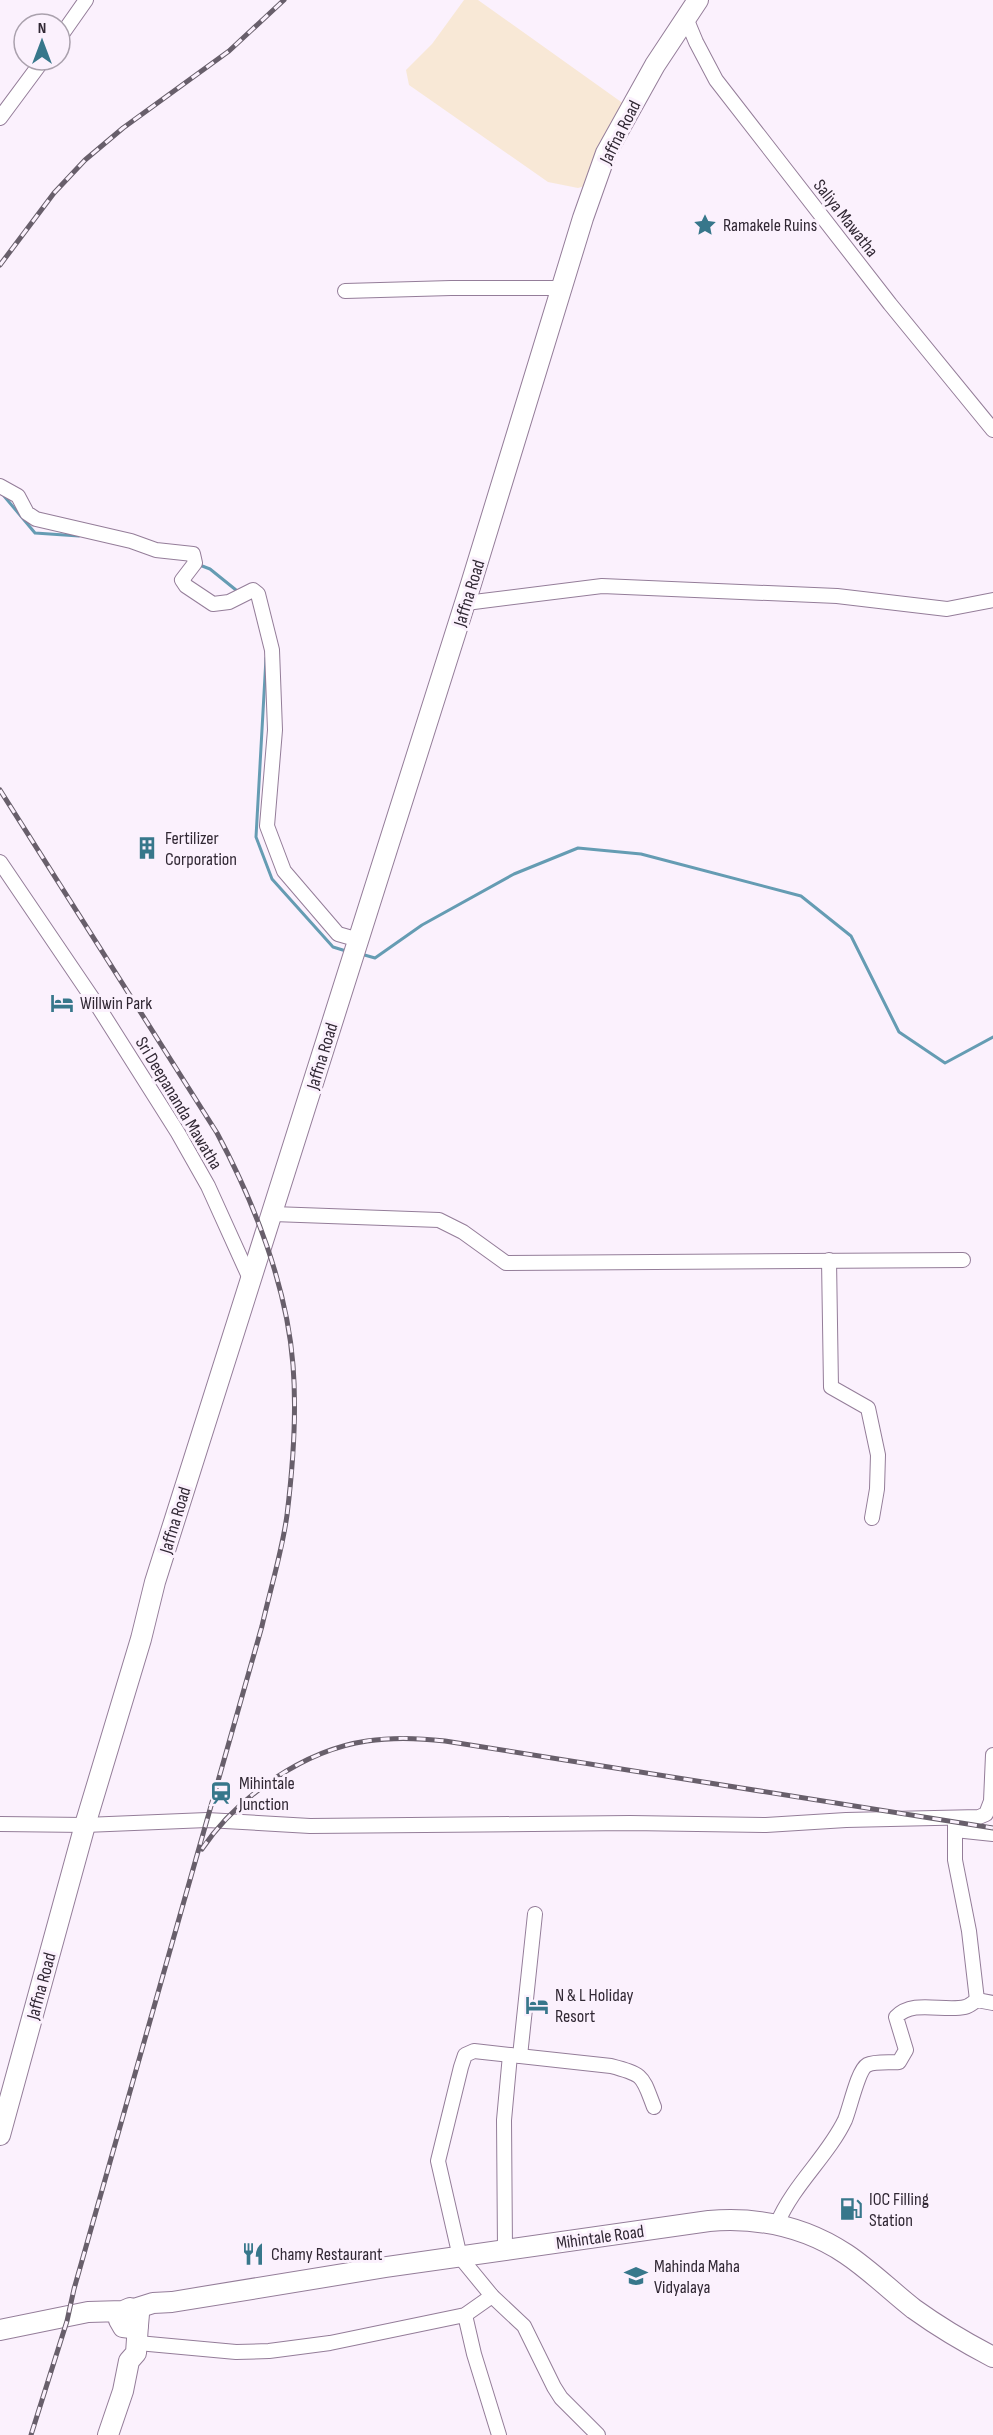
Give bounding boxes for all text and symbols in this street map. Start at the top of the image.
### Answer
north arrow [12,12,72,72]
text: N [38,19,46,38]
street label: Jaffna Road [595,97,645,168]
street label: Saliya Mawatha [809,175,882,261]
place icon: Ramakele Ruins [692,212,718,238]
place label: Ramakele Ruins [723,215,817,236]
street label: Jaffna Road [449,557,490,630]
place label: Fertilizer Corporation [165,828,237,870]
building icon: Fertilizer Corporation [134,835,160,861]
hotel icon: Willwin Park [49,990,75,1016]
place label: Willwin Park [80,993,152,1014]
street label: Jaffna Road [302,1020,343,1093]
street label: Sri Deepananda Mawatha [131,1033,226,1173]
street label: Jaffna Road [155,1484,196,1557]
place label: Mihintale Junction [238,1773,295,1815]
station icon: Mihintale Junction [208,1780,234,1806]
street label: Jaffna Road [22,1950,60,2023]
place label: N & L Holiday Resort [555,1985,634,2027]
hotel icon: N & L Holiday Resort [524,1992,550,2018]
place label: IOC Filling Station [869,2189,929,2231]
fuel station icon: IOC Filling Station [838,2196,864,2222]
street label: Mihintale Road [555,2221,645,2254]
restaurant icon: Chamy Restaurant [240,2241,266,2267]
place label: Chamy Restaurant [271,2244,383,2265]
place label: Mahinda Maha Vidyalaya [654,2256,740,2298]
school or university icon: Mahinda Maha Vidyalaya [623,2263,649,2289]

